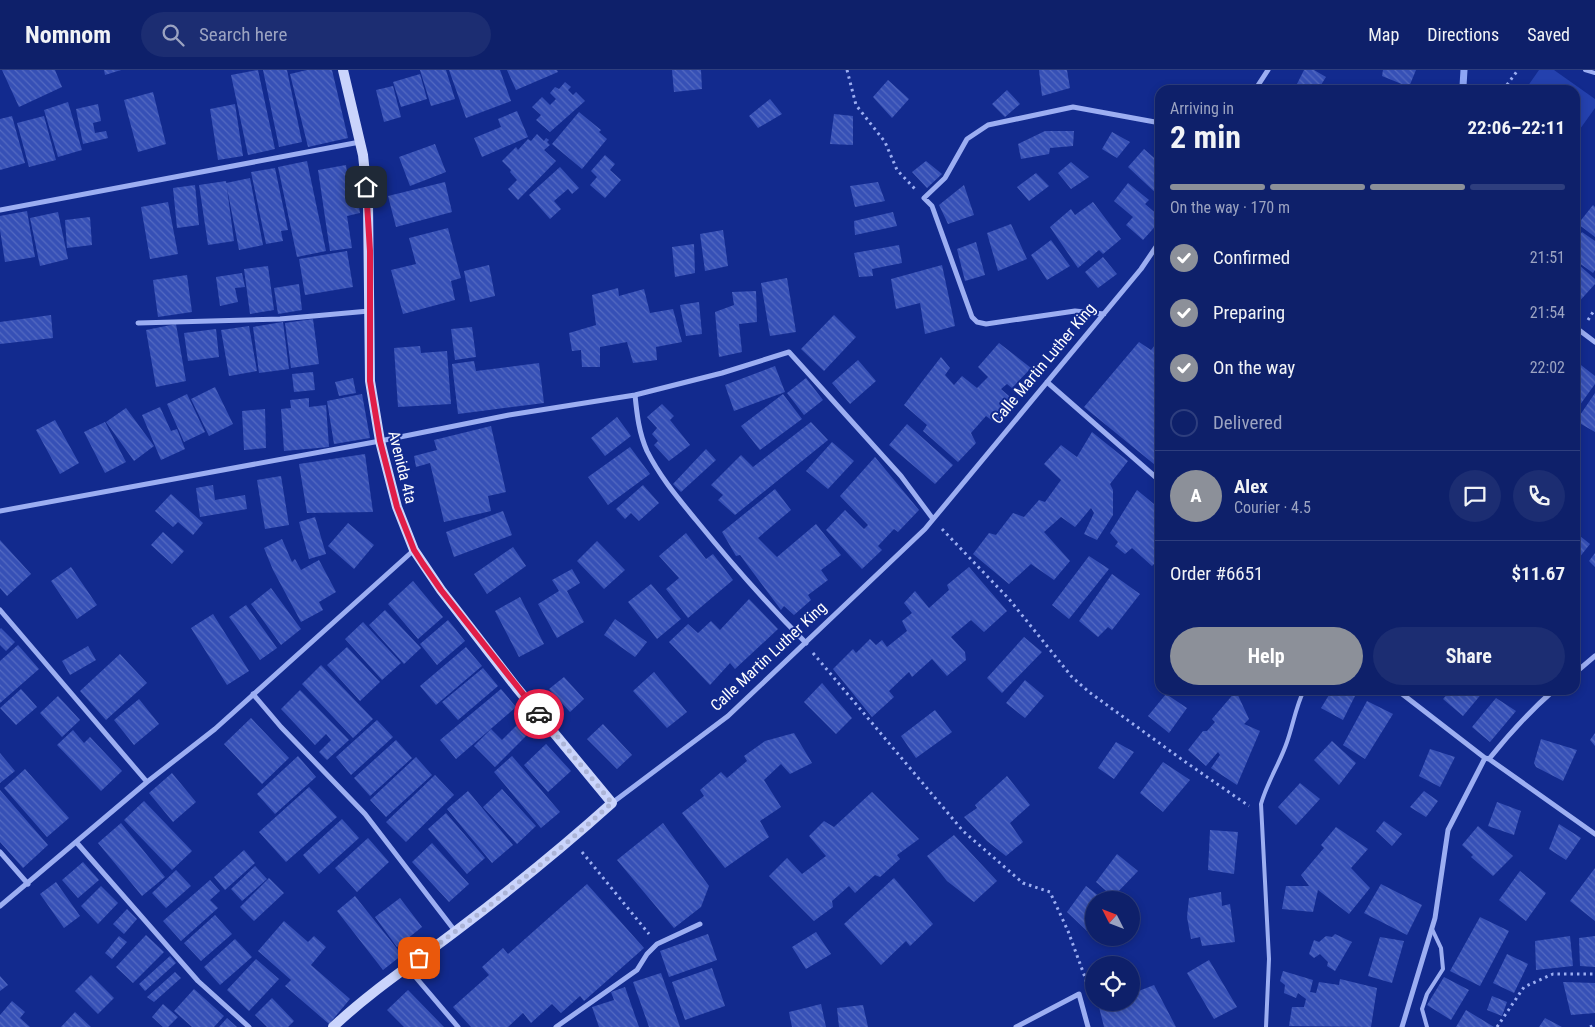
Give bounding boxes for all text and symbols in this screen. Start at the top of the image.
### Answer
search box [141,12,491,57]
text: Nomnom [25,21,111,49]
icon: search [159,21,187,49]
text: Search here [199,23,287,46]
text: Map [1368,24,1399,45]
text: Directions [1427,24,1499,45]
text: Saved [1527,24,1570,45]
text: Arriving in [1170,99,1234,118]
text: 22:06–22:11 [1467,116,1565,139]
text: 2 min [1170,118,1241,156]
pin [345,166,387,208]
icon: home [352,173,380,201]
text: On the way · 170 m [1170,198,1290,217]
icon: check [1170,244,1198,272]
text: Confirmed [1213,246,1290,269]
text: 21:51 [1530,248,1565,267]
street label: Calle Martin Luther King [987,299,1099,428]
icon: check [1170,299,1198,327]
text: Preparing [1213,301,1285,324]
text: 21:54 [1530,303,1565,322]
icon: check [1170,354,1198,382]
text: On the way [1213,356,1295,379]
text: 22:02 [1530,358,1565,377]
text: Delivered [1213,411,1282,434]
street label: Avenida 4ta [384,429,421,505]
button: chat [1449,470,1501,522]
button: phone [1513,470,1565,522]
text: Alex [1234,475,1268,498]
text: A [1190,484,1202,507]
text: Courier · 4.5 [1234,498,1311,517]
text: Order #6651 [1170,562,1263,585]
text: $11.67 [1511,562,1565,585]
street label: Calle Martin Luther King [706,598,830,715]
button: Help [1170,627,1363,685]
button: Share [1373,627,1565,685]
courier [514,689,564,739]
icon: car [525,700,553,728]
north arrow [1085,891,1140,946]
map controls [1085,891,1140,1011]
pin [398,937,440,979]
icon: bag [405,944,433,972]
button: locate [1085,956,1140,1011]

